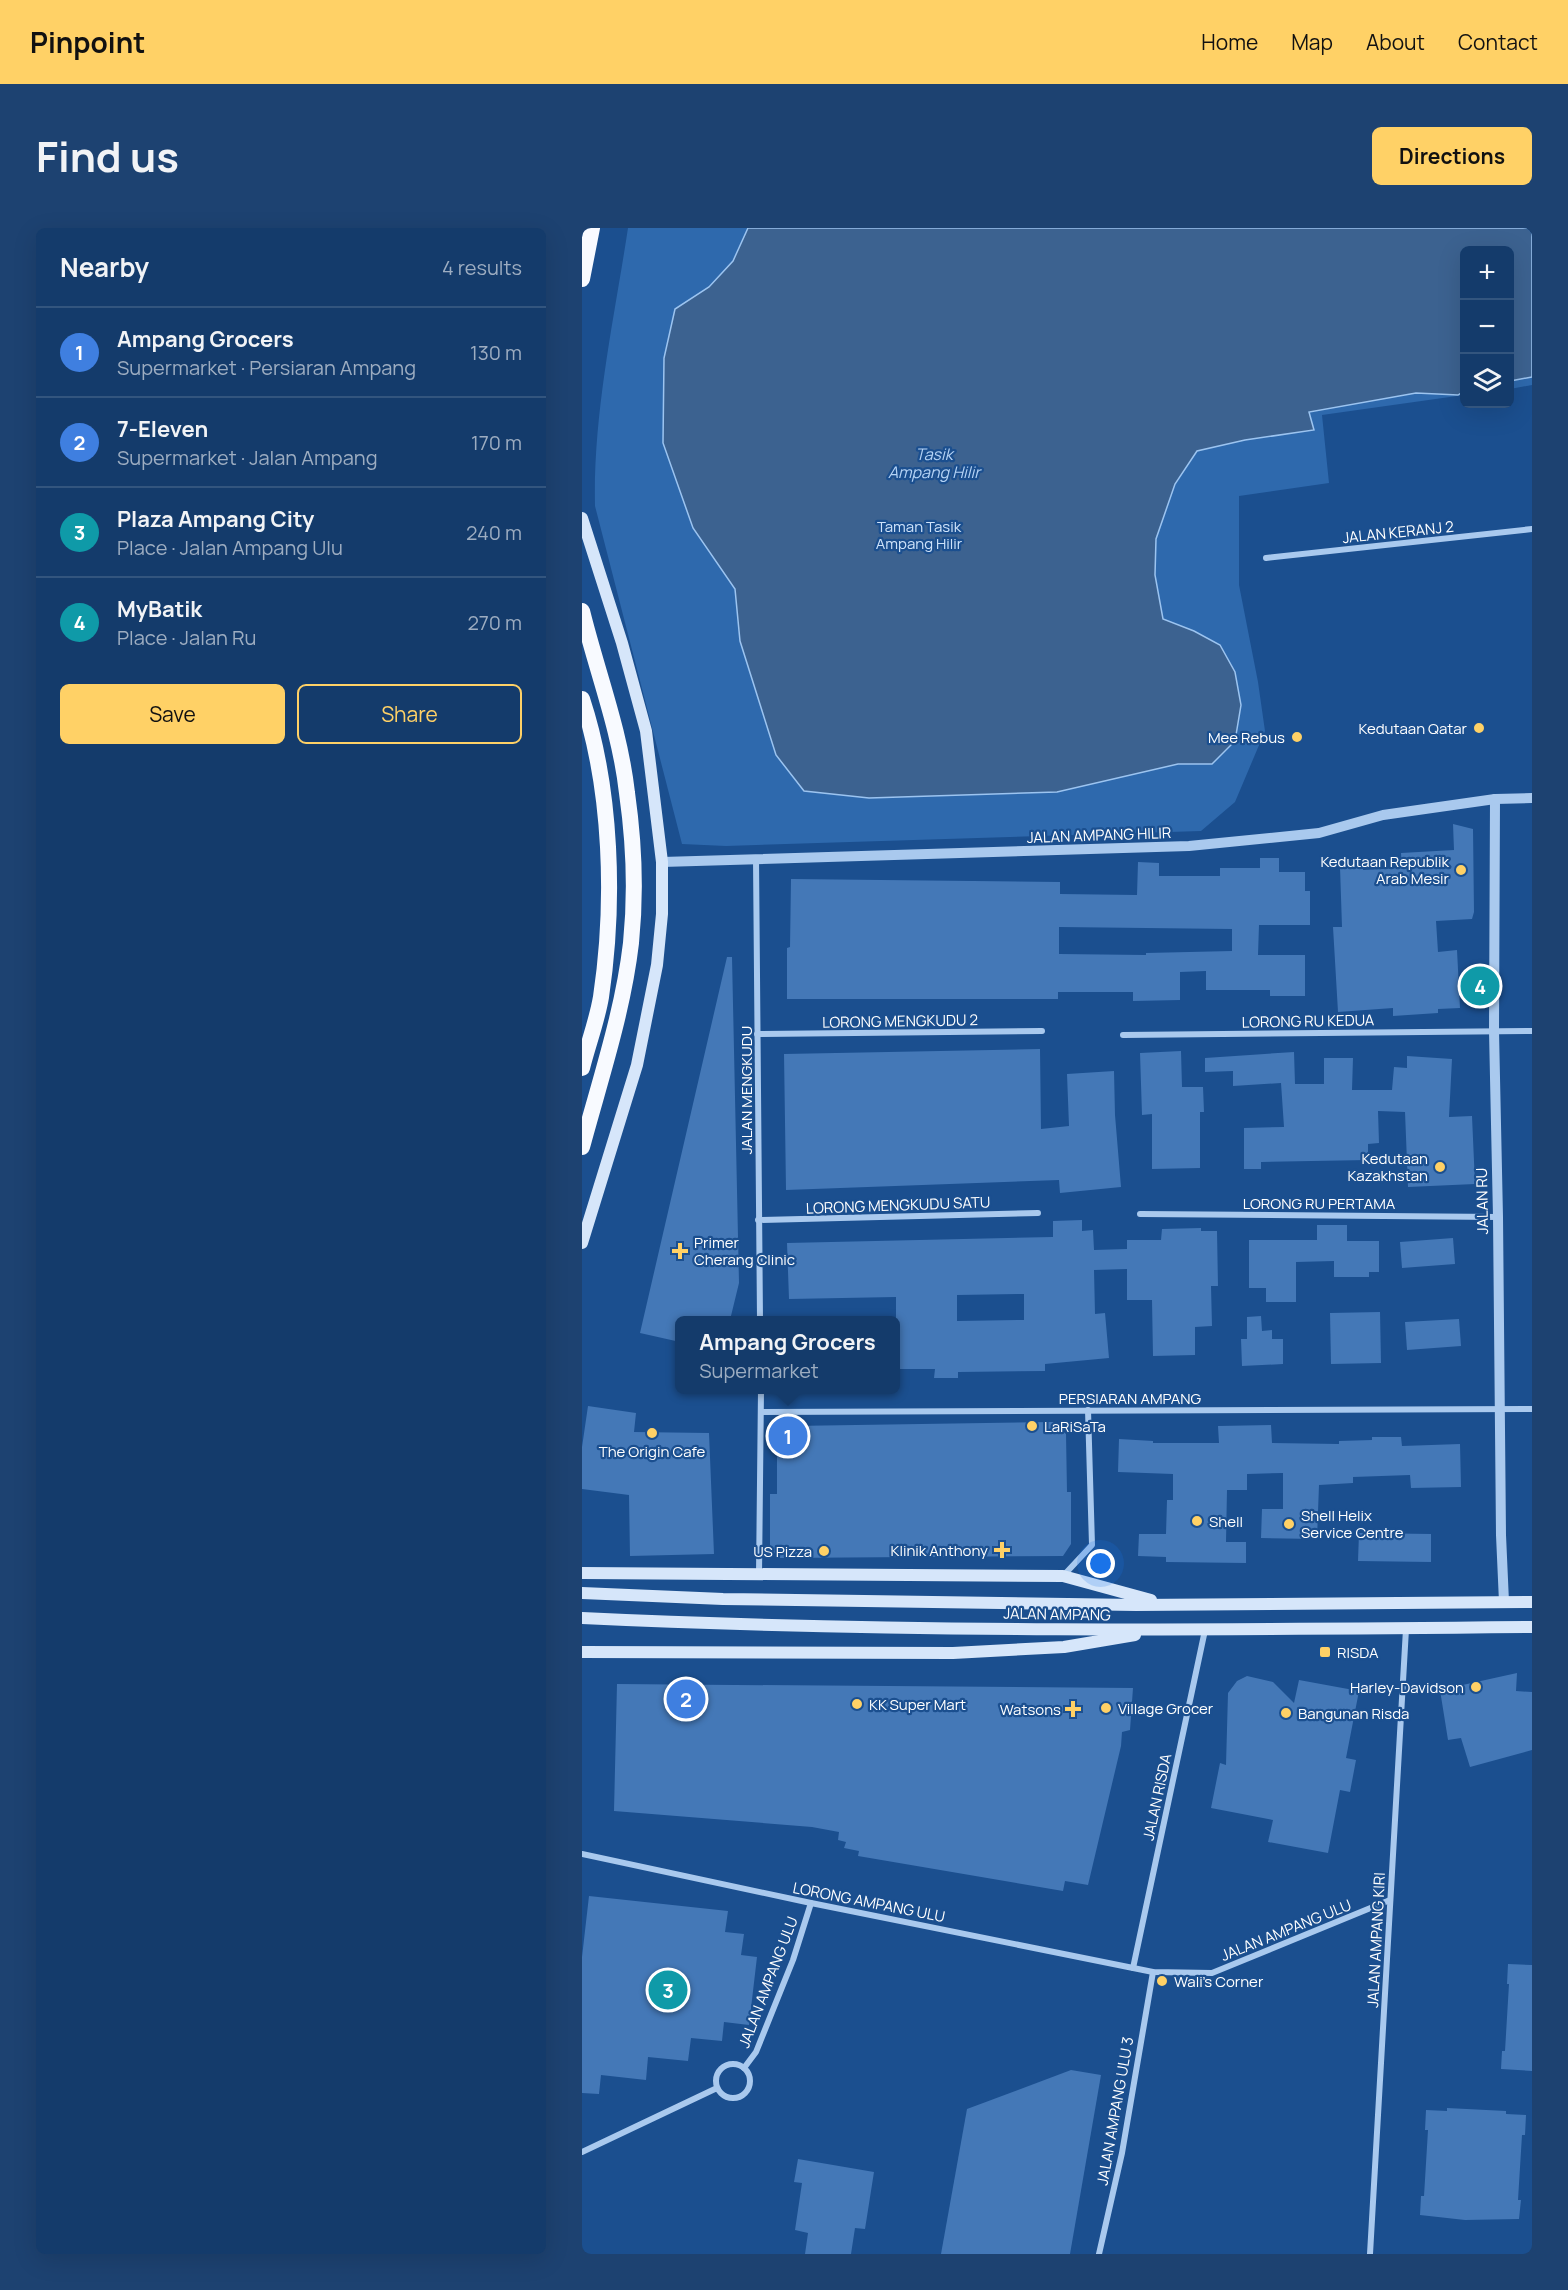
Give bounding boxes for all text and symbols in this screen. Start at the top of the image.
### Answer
text: Pinpoint [30,23,145,61]
text: Home [1201,28,1258,56]
text: Map [1291,28,1333,56]
text: About [1366,28,1425,56]
text: Contact [1458,28,1538,56]
text: Find us [36,127,179,185]
button: Directions [1372,127,1532,185]
map controls [1460,246,1514,408]
button: + [1460,246,1514,300]
text: Nearby [60,249,149,285]
text: 4 results [442,254,522,281]
button: − [1460,300,1514,354]
text: Ampang Grocers [117,324,294,354]
text: 1 [75,339,84,366]
text: 130 m [470,339,522,366]
text: Supermarket · Persiaran Ampang [117,354,416,381]
button: layers [1460,354,1514,408]
text: 7-Eleven [117,414,208,444]
text: 2 [74,429,85,456]
text: 170 m [471,429,522,456]
water label: Tasik Ampang Hilir [888,443,982,483]
text: Supermarket · Jalan Ampang [117,444,378,471]
text: Plaza Ampang City [117,504,314,534]
park label: Taman Tasik Ampang Hilir [876,516,963,554]
street label: JALAN KERANJ 2 [1341,516,1455,548]
text: 3 [74,519,85,546]
text: 240 m [466,519,522,546]
text: Place · Jalan Ampang Ulu [117,534,343,561]
text: MyBatik [117,594,202,624]
text: 4 [73,609,86,636]
text: 270 m [467,609,522,636]
text: Place · Jalan Ru [117,624,256,651]
button: Save [60,684,285,744]
button: Share [297,684,522,744]
place label: Kedutaan Qatar [1359,718,1468,739]
marker: Kedutaan Qatar [1472,721,1486,735]
place label: Mee Rebus [1208,727,1285,748]
marker: Mee Rebus [1290,730,1304,744]
street label: JALAN AMPANG HILIR [1026,822,1172,848]
place label: Kedutaan Republik Arab Mesir [1320,851,1450,889]
marker: Kedutaan Republik Arab Mesir [1454,863,1468,877]
pin: 4 [1460,964,1500,1008]
street label: LORONG MENGKUDU 2 [822,1009,978,1033]
street label: LORONG RU KEDUA [1242,1009,1375,1033]
street label: JALAN MENGKUDU [736,1026,757,1154]
place label: Kedutaan Kazakhstan [1347,1148,1428,1186]
marker: Kedutaan Kazakhstan [1433,1160,1447,1174]
street label: JALAN RU [1471,1168,1493,1234]
street label: LORONG MENGKUDU SATU [805,1191,991,1219]
street label: LORONG RU PERTAMA [1243,1193,1396,1214]
place label: Primer Cherang Clinic [694,1232,795,1270]
marker: Primer Cherang Clinic [671,1242,689,1260]
popup [675,1316,900,1394]
text: Ampang Grocers [699,1327,876,1357]
text: Supermarket [699,1357,819,1384]
street label: PERSIARAN AMPANG [1059,1388,1202,1409]
pin: 1 [768,1414,808,1458]
place label: LaRiSaTa [1044,1416,1106,1437]
marker: LaRiSaTa [1025,1419,1039,1433]
marker: The Origin Cafe [645,1426,659,1440]
place label: The Origin Cafe [599,1441,705,1462]
place label: Shell Helix Service Centre [1301,1505,1404,1543]
place label: Shell [1209,1511,1243,1532]
marker: Shell [1190,1514,1204,1528]
marker: Shell Helix Service Centre [1282,1517,1296,1531]
place label: Klinik Anthony [891,1540,988,1561]
place label: US Pizza [753,1541,812,1562]
marker: Klinik Anthony [993,1541,1011,1559]
marker: US Pizza [817,1544,831,1558]
your location [1086,1549,1115,1578]
street label: JALAN AMPANG [1003,1603,1111,1625]
place label: RISDA [1337,1642,1379,1663]
marker: RISDA [1318,1645,1332,1659]
pin: 2 [666,1676,706,1722]
place label: Harley-Davidson [1350,1677,1464,1698]
marker: Harley-Davidson [1469,1680,1483,1694]
place label: KK Super Mart [869,1694,966,1715]
marker: KK Super Mart [850,1697,864,1711]
place label: Village Grocer [1118,1698,1214,1719]
place label: Watsons [1000,1699,1061,1720]
marker: Village Grocer [1099,1701,1113,1715]
marker: Watsons [1066,1702,1080,1716]
place label: Bangunan Risda [1298,1703,1409,1724]
marker: Bangunan Risda [1279,1706,1293,1720]
street label: JALAN RISDA [1138,1751,1177,1842]
street label: JALAN AMPANG KIRI [1362,1872,1390,2008]
street label: LORONG AMPANG ULU [791,1877,947,1927]
street label: JALAN AMPANG ULU [1218,1894,1354,1966]
street label: JALAN AMPANG ULU [733,1913,803,2051]
pin: 3 [648,1968,688,2012]
place label: Wali's Corner [1174,1971,1264,1992]
marker: Wali's Corner [1155,1974,1169,1988]
street label: JALAN AMPANG ULU 3 [1092,2035,1138,2187]

